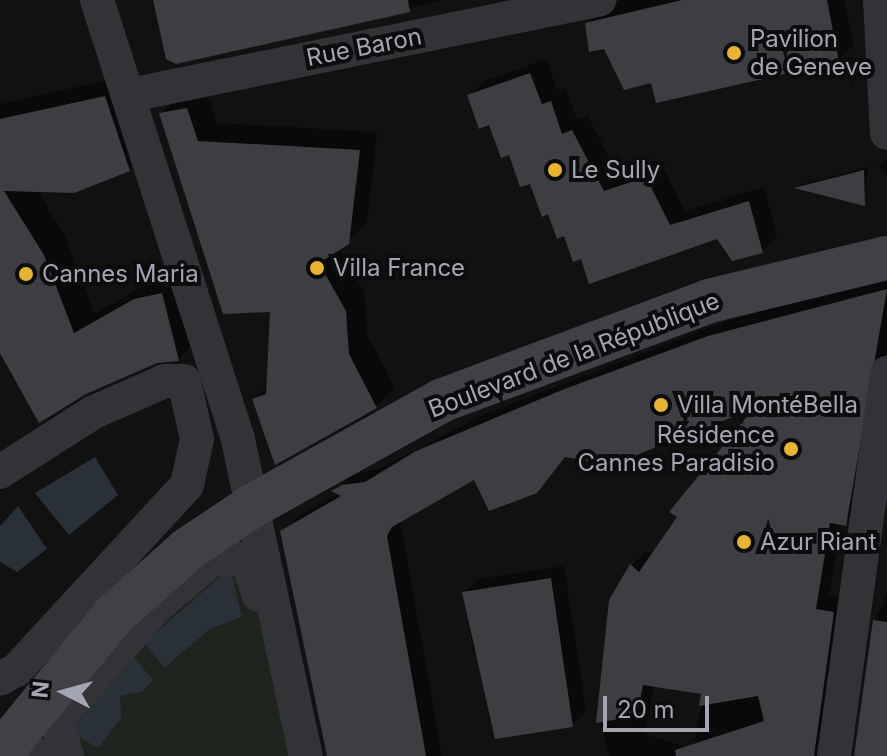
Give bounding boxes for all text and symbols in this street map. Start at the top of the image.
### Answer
street label: Rue Baron [304,22,424,72]
place label: Pavilion de Geneve [750,25,872,81]
marker: Pavilion de Geneve [725,44,743,62]
place label: Le Sully [571,156,660,184]
marker: Le Sully [546,161,564,179]
place label: Villa France [333,254,465,282]
marker: Villa France [308,259,326,277]
place label: Cannes Maria [42,260,199,288]
marker: Cannes Maria [17,265,35,283]
street label: Boulevard de la République [425,286,723,424]
place label: Villa MontéBella [677,391,858,419]
marker: Villa MontéBella [652,396,670,414]
place label: Résidence Cannes Paradisio [578,421,775,477]
marker: Résidence Cannes Paradisio [782,440,800,458]
place label: Azur Riant [760,528,877,556]
marker: Azur Riant [735,533,753,551]
north arrow [24,652,104,732]
text: N [26,680,54,699]
scale bar [607,680,713,730]
text: 20 m [617,695,675,724]

